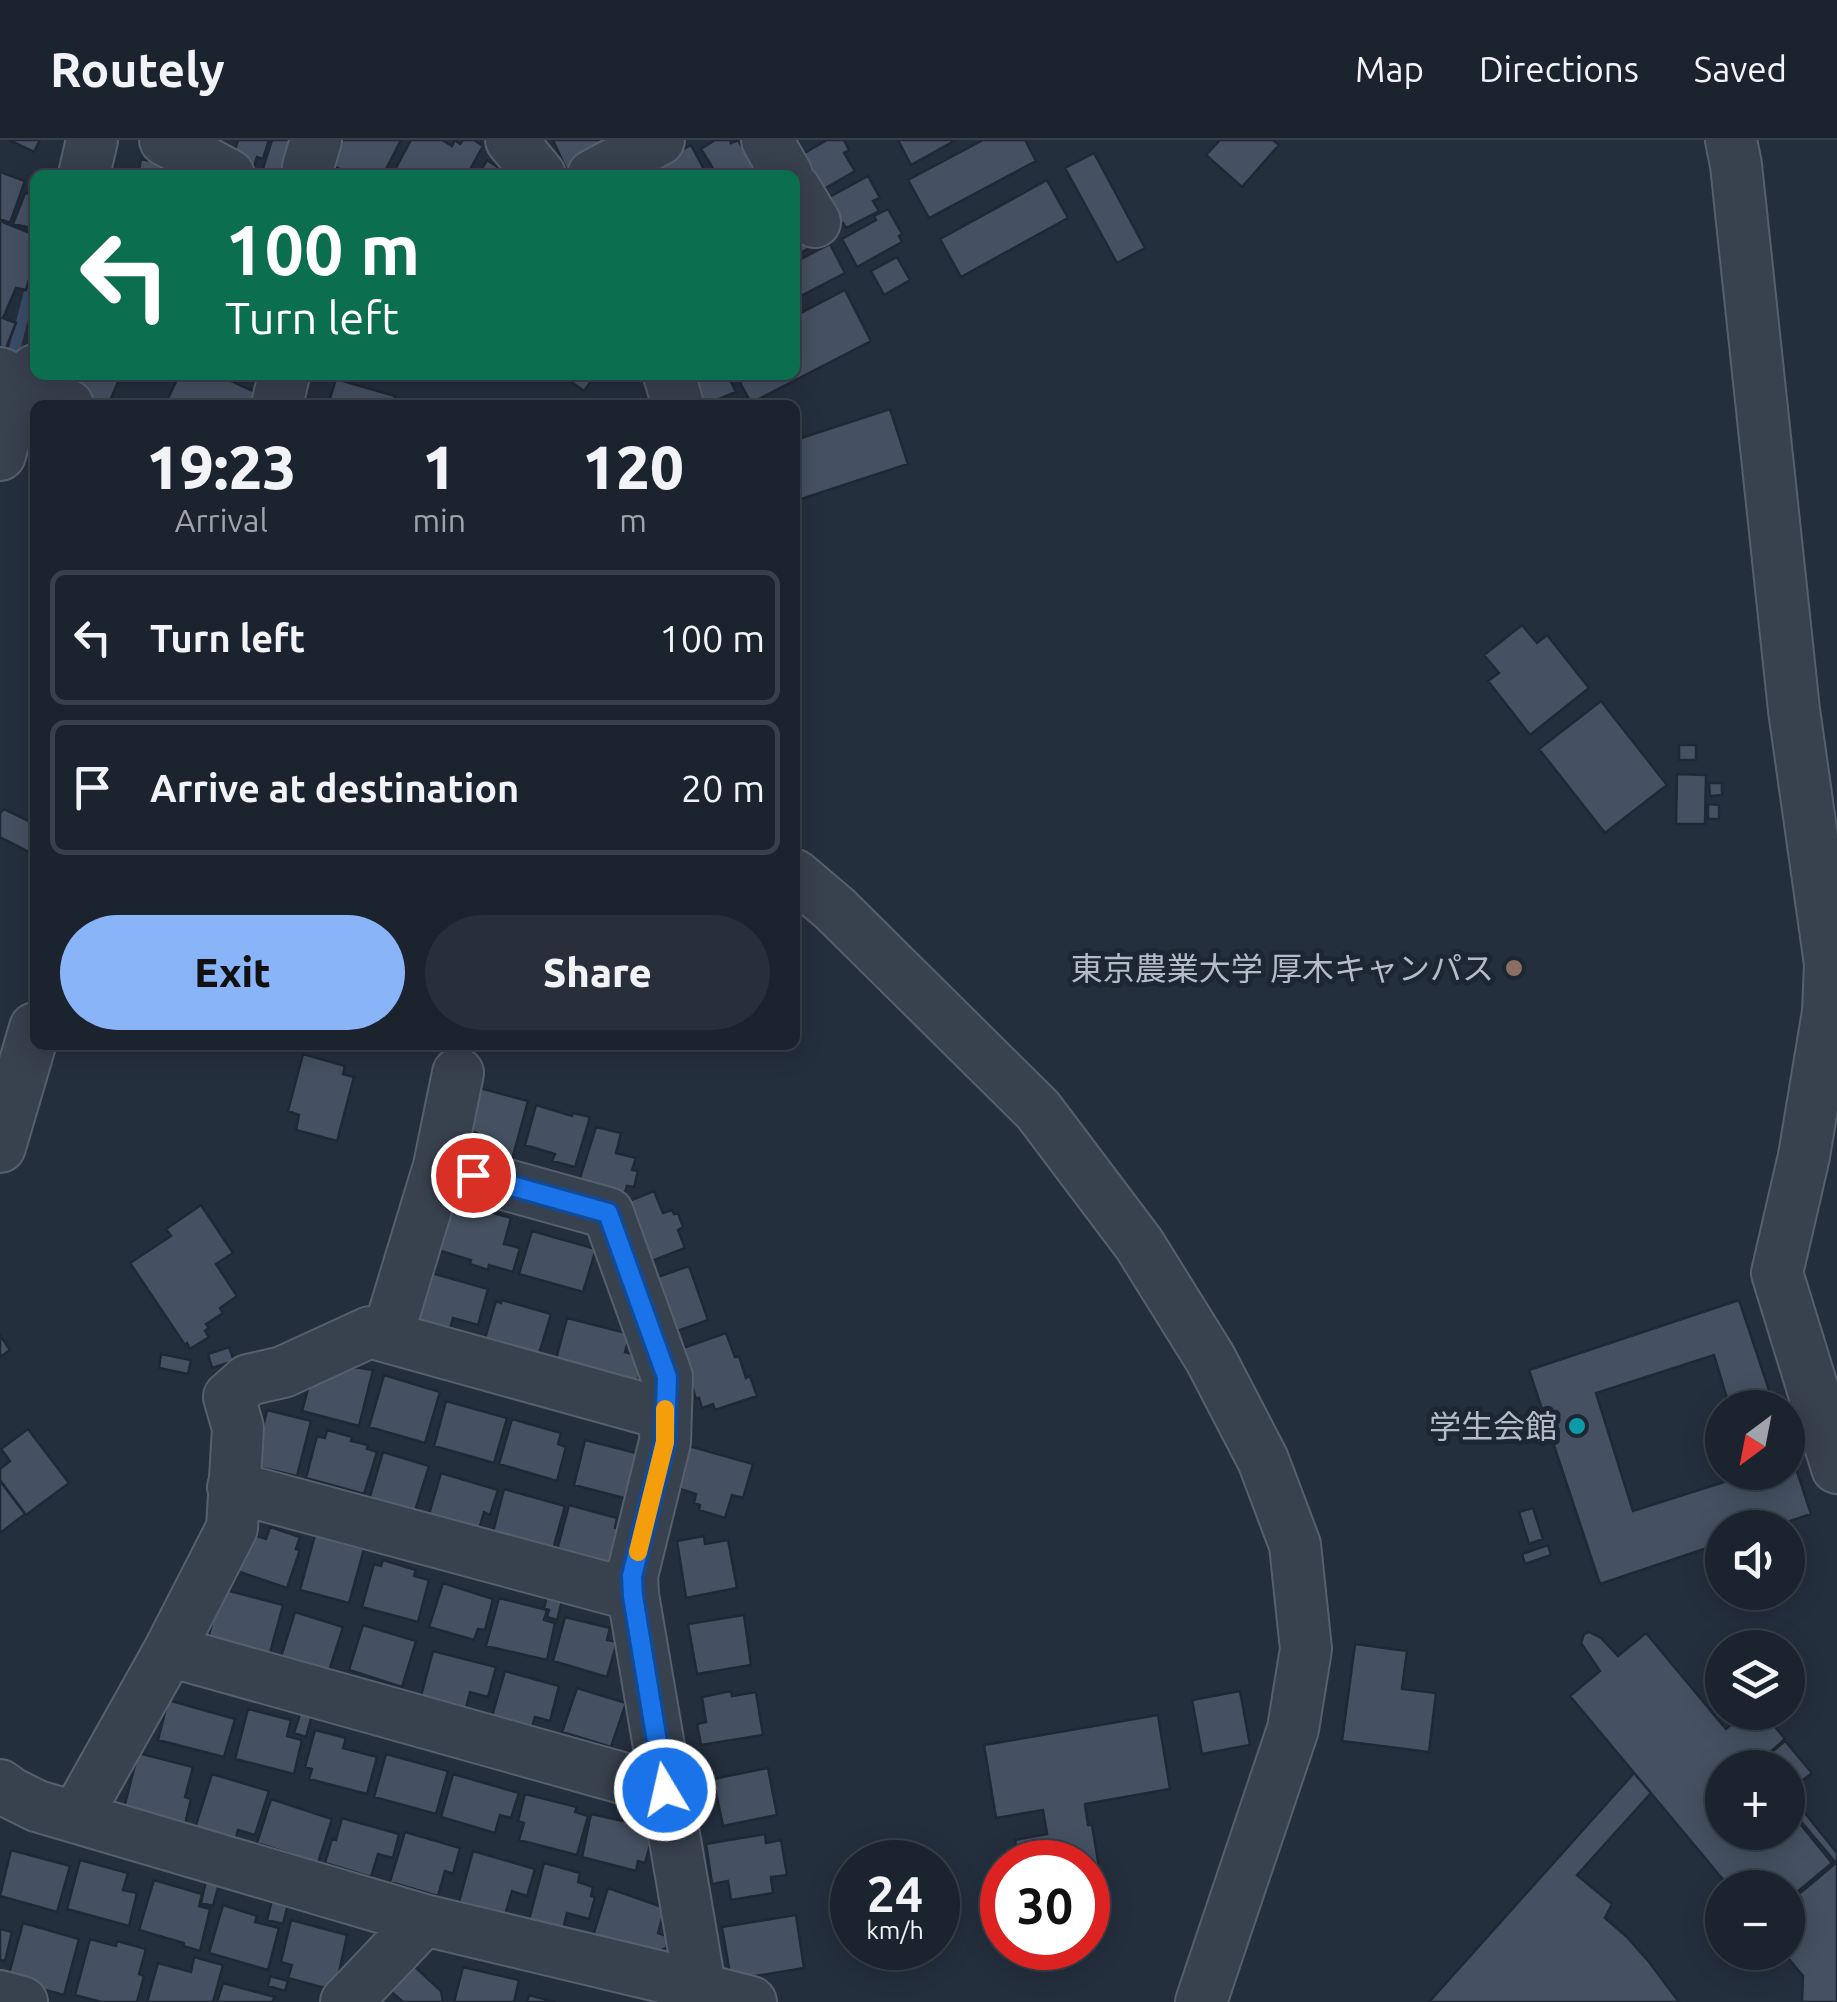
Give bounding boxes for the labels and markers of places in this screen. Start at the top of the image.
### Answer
place label: 東京農業大学 厚木キャンパス [1071,950,1494,986]
marker: 東京農業大学 厚木キャンパス [1503,957,1525,979]
pin [431,1133,516,1218]
place label: 学生会館 [1429,1408,1557,1444]
marker: 学生会館 [1566,1415,1588,1437]

